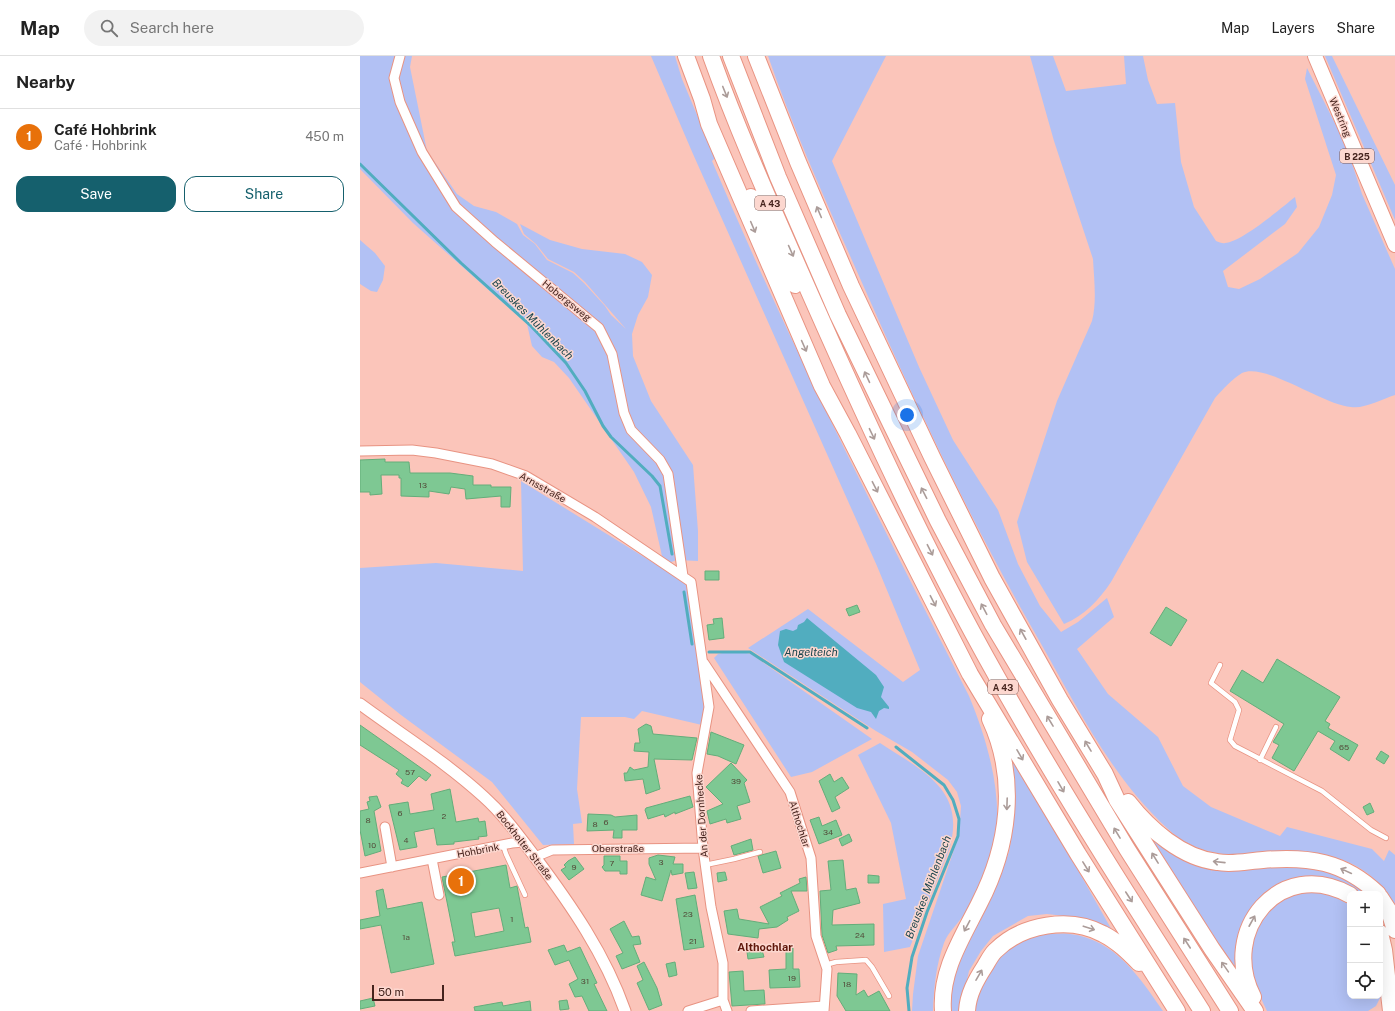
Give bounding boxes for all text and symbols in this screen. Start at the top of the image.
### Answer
search box [84,10,364,46]
text: Map [20,17,60,39]
icon: search [98,17,120,39]
text: Search here [130,19,214,36]
text: Map [1221,20,1249,36]
text: Layers [1271,20,1315,36]
text: Share [1337,20,1375,36]
text: Nearby [16,72,75,92]
one-way arrow [722,86,729,98]
street label: Westring [1327,95,1355,139]
text: Café Hohbrink [54,121,157,138]
text: 1 [26,129,32,144]
text: 450 m [305,129,344,144]
text: Café · Hohbrink [54,138,147,153]
road number: B 225 [1340,149,1374,163]
button: Save [16,176,176,212]
button: Share [184,176,344,212]
road number: A 43 [755,196,785,210]
one-way arrow [815,206,822,218]
one-way arrow [750,220,757,232]
one-way arrow [788,245,795,257]
water label: Breuskes Mühlenbach [490,276,576,362]
street label: Hobergsweg [540,277,594,323]
one-way arrow [801,340,808,352]
one-way arrow [863,371,870,383]
your location [897,405,917,425]
one-way arrow [869,428,876,440]
street label: Arnsstraße [518,469,569,505]
house number: 13 [419,480,427,490]
one-way arrow [872,481,879,493]
one-way arrow [920,488,927,500]
one-way arrow [927,544,934,556]
one-way arrow [930,595,937,607]
one-way arrow [980,603,987,615]
one-way arrow [1019,628,1027,640]
water label: Angelteich [784,646,838,658]
road number: A 43 [988,680,1018,694]
one-way arrow [1046,716,1054,727]
one-way arrow [1084,740,1092,752]
house number: 65 [1339,742,1349,752]
one-way arrow [1016,749,1024,761]
house number: 57 [405,767,415,777]
street label: An der Dornhecke [692,774,710,858]
house number: 39 [731,776,741,786]
one-way arrow [1057,781,1065,793]
one-way arrow [1003,797,1011,810]
street label: Althochlar [787,799,813,849]
house number: 6 [398,808,403,818]
street label: Bockholter Straße [494,808,556,882]
house number: 2 [442,811,447,821]
house number: 8 [365,815,371,825]
house number: 6 [604,817,609,827]
house number: 8 [592,819,598,829]
house number: 34 [823,827,833,837]
one-way arrow [1113,827,1121,839]
water label: Breuskes Mühlenbach [903,834,953,940]
house number: 4 [403,835,409,845]
house number: 10 [368,840,376,850]
street label: Hohbrink [456,840,501,860]
street label: Oberstraße [592,842,645,854]
one-way arrow [1150,852,1158,864]
house number: 3 [658,857,664,867]
house number: 7 [610,858,615,868]
one-way arrow [1213,858,1226,865]
one-way arrow [1082,861,1090,872]
house number: 9 [572,862,577,872]
pin: 1 [448,866,474,896]
one-way arrow [1341,867,1353,874]
one-way arrow [1125,891,1133,902]
map controls [1347,891,1383,999]
button: + [1347,891,1383,927]
house number: 23 [683,909,693,919]
house number: 1 [510,914,514,924]
one-way arrow [1249,916,1257,928]
one-way arrow [963,920,970,932]
one-way arrow [1083,925,1095,933]
button: − [1347,927,1383,963]
house number: 24 [855,930,865,940]
house number: 1a [402,932,410,942]
house number: 21 [689,936,697,946]
one-way arrow [1183,938,1191,949]
district label: Althochlar [737,941,793,953]
one-way arrow [1221,962,1229,973]
button: locate [1347,963,1383,999]
one-way arrow [976,969,984,981]
house number: 19 [788,973,796,983]
house number: 31 [581,976,589,986]
house number: 18 [843,979,851,989]
scale bar [372,983,444,1002]
text: 50 m [378,986,404,998]

